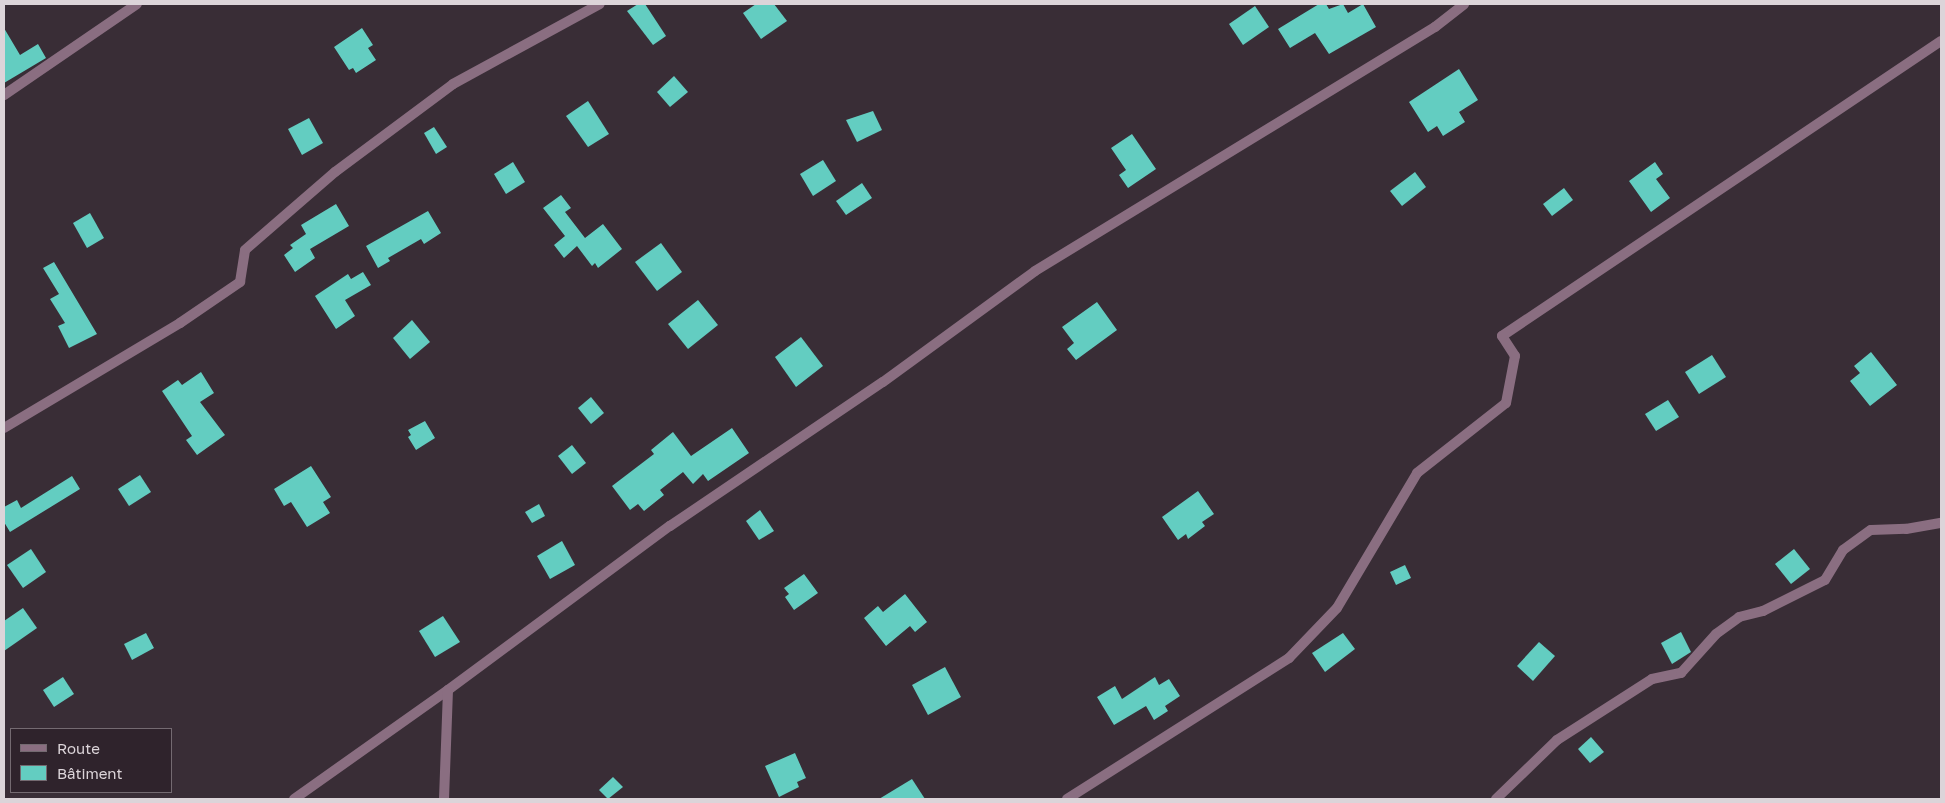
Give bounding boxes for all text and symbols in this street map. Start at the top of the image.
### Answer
legend [10,728,172,793]
text: Route [57,739,100,757]
text: Bâtiment [57,764,122,782]

